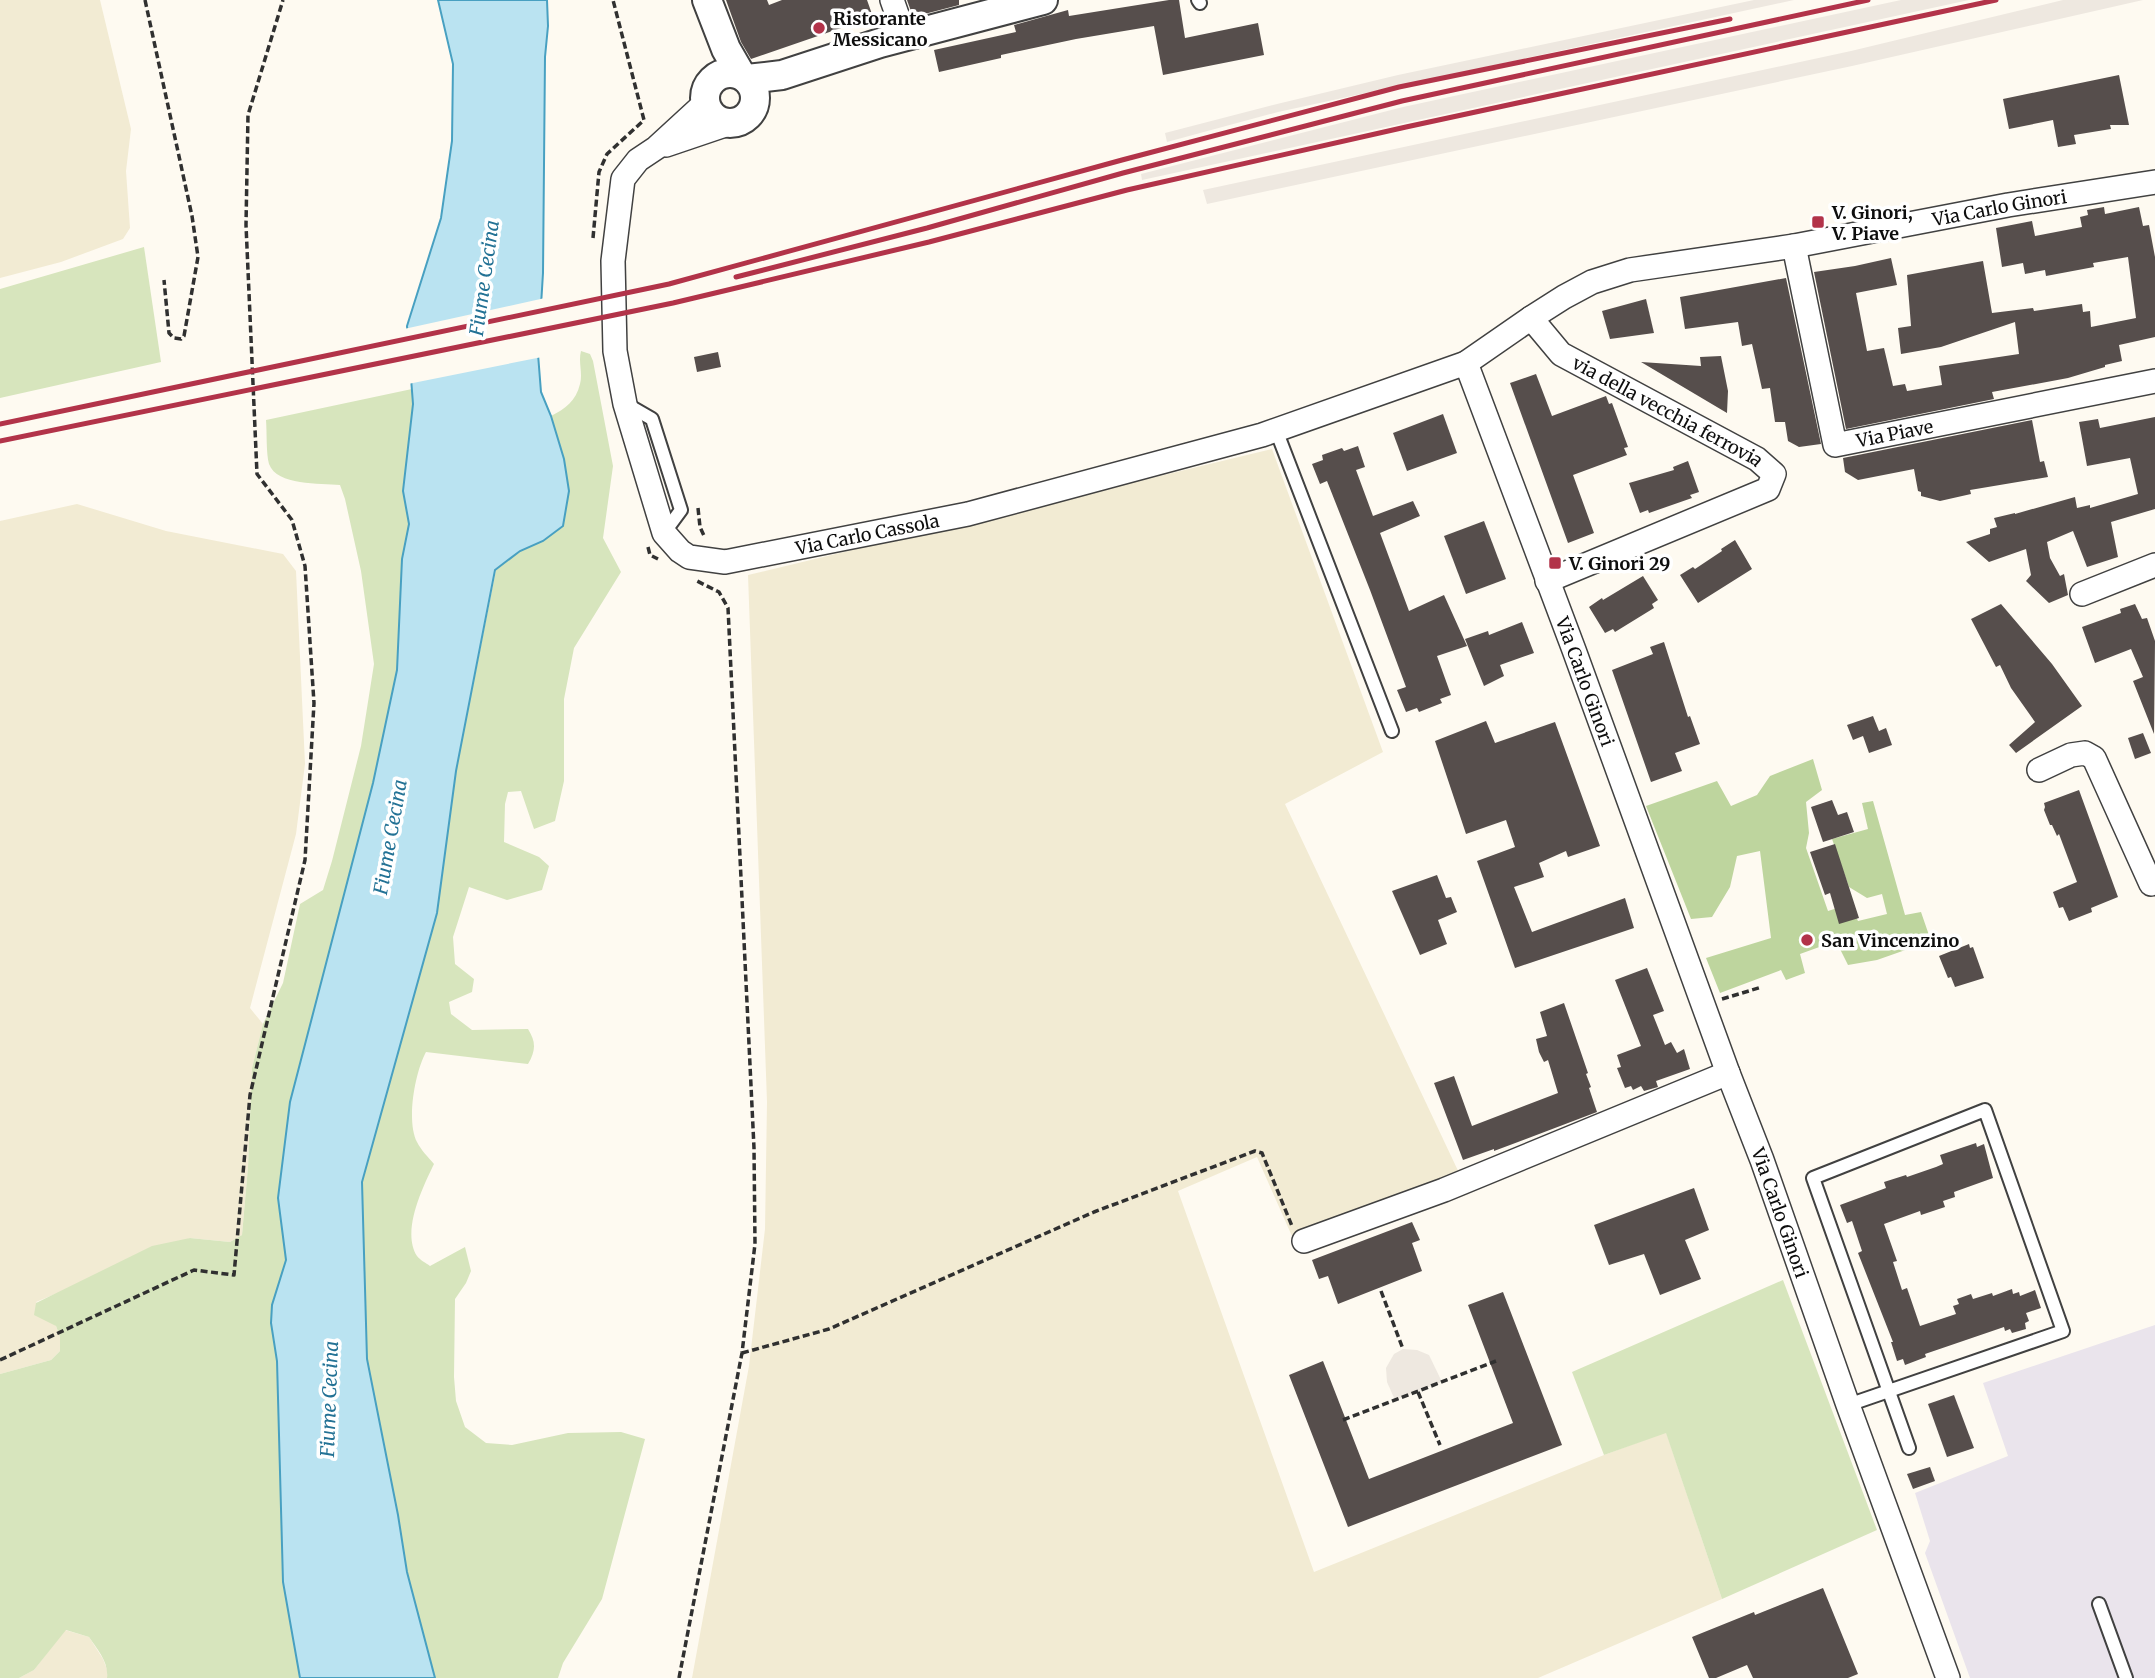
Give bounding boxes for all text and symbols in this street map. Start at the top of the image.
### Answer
place label: Ristorante Messicano [833,7,928,51]
marker: Ristorante Messicano [811,20,827,36]
street label: Via Carlo Ginori [1929,184,2068,231]
place label: V. Ginori, V. Piave [1831,201,1913,245]
marker: V. Ginori, V. Piave [1810,214,1826,230]
water label: Fiume Cecina [464,219,504,338]
street label: via della vecchia ferrovia [1568,350,1769,471]
street label: Via Piave [1853,414,1935,452]
street label: Via Carlo Cassola [792,508,942,560]
place label: V. Ginori 29 [1568,552,1670,575]
marker: V. Ginori 29 [1547,555,1563,571]
street label: Via Carlo Ginori [1551,613,1620,749]
water label: Fiume Cecina [368,777,412,897]
place label: San Vincenzino [1821,929,1960,952]
marker: San Vincenzino [1799,932,1815,948]
street label: Via Carlo Ginori [1746,1143,1814,1281]
water label: Fiume Cecina [315,1340,343,1459]

